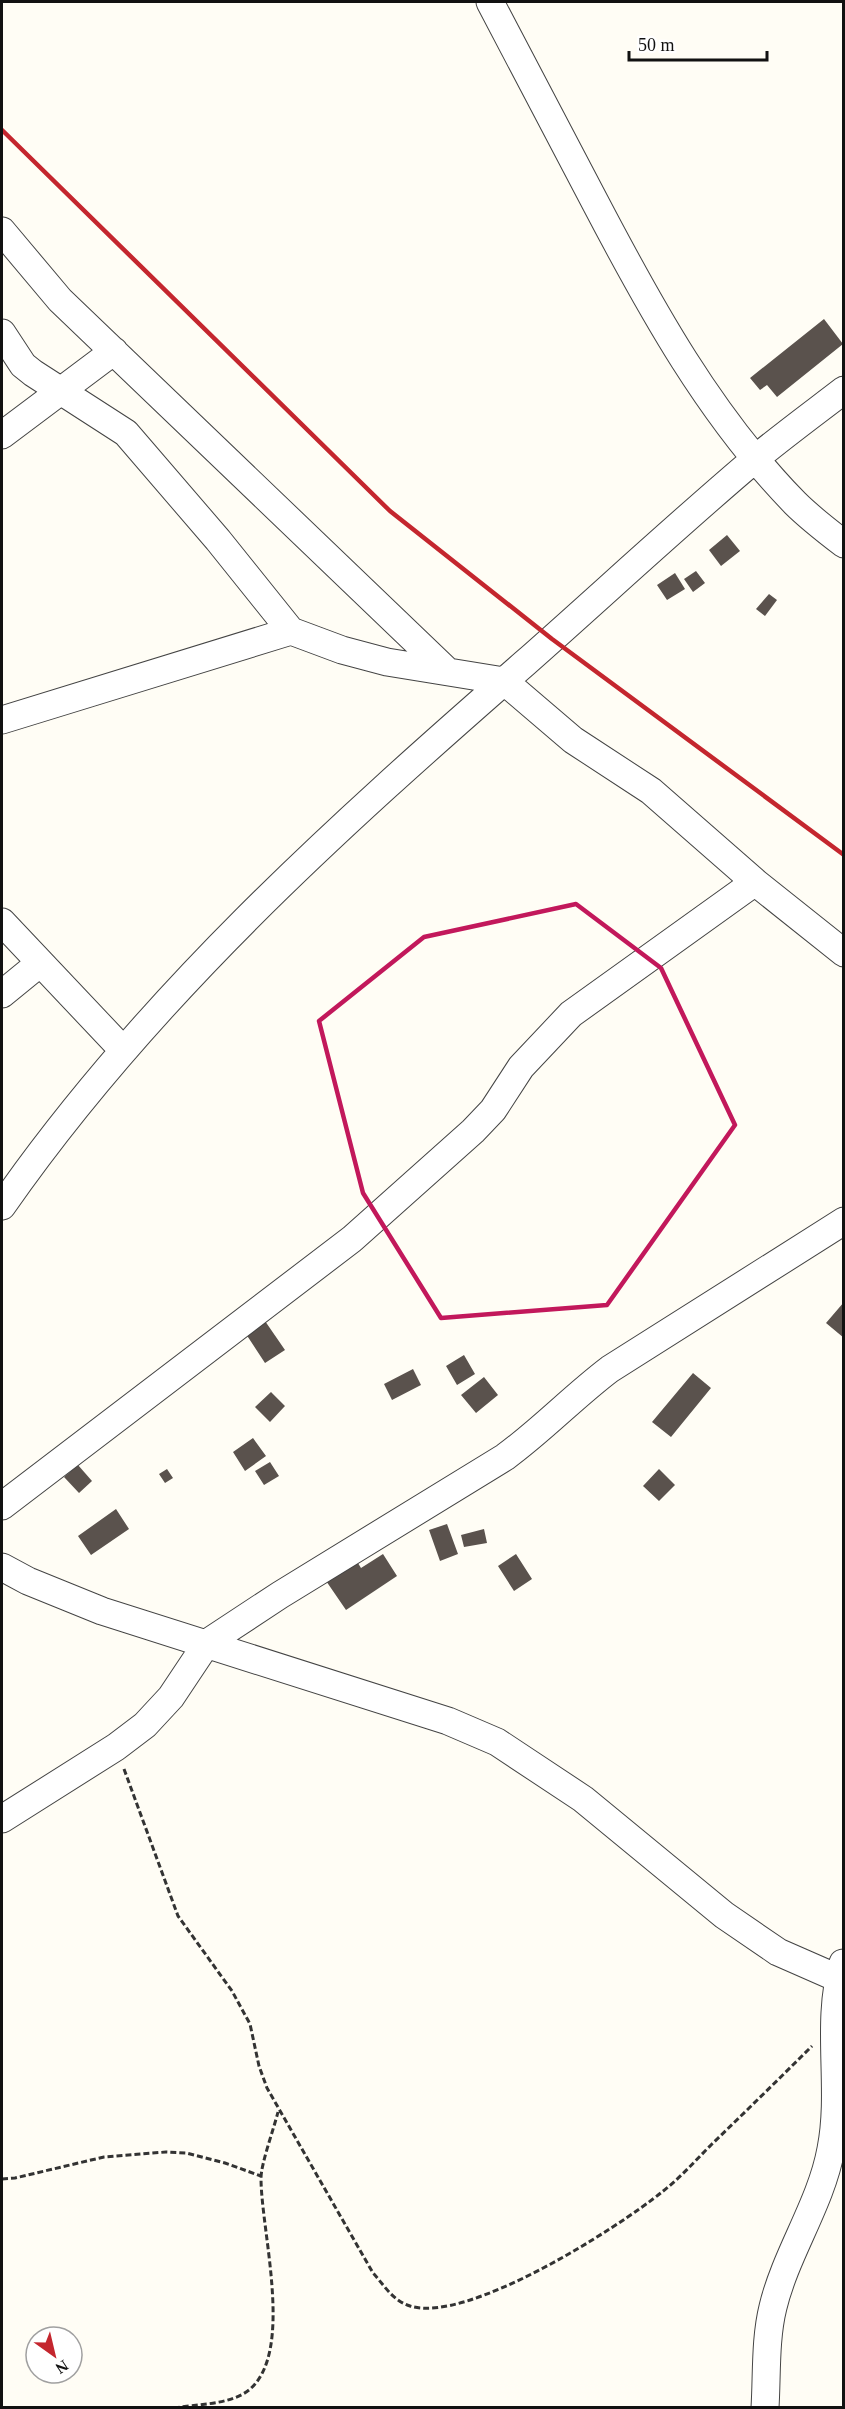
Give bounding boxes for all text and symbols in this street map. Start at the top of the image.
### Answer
scale bar [629,24,767,62]
text: 50 m [638,35,675,55]
north arrow [24,2325,84,2385]
text: N [52,2357,72,2378]

